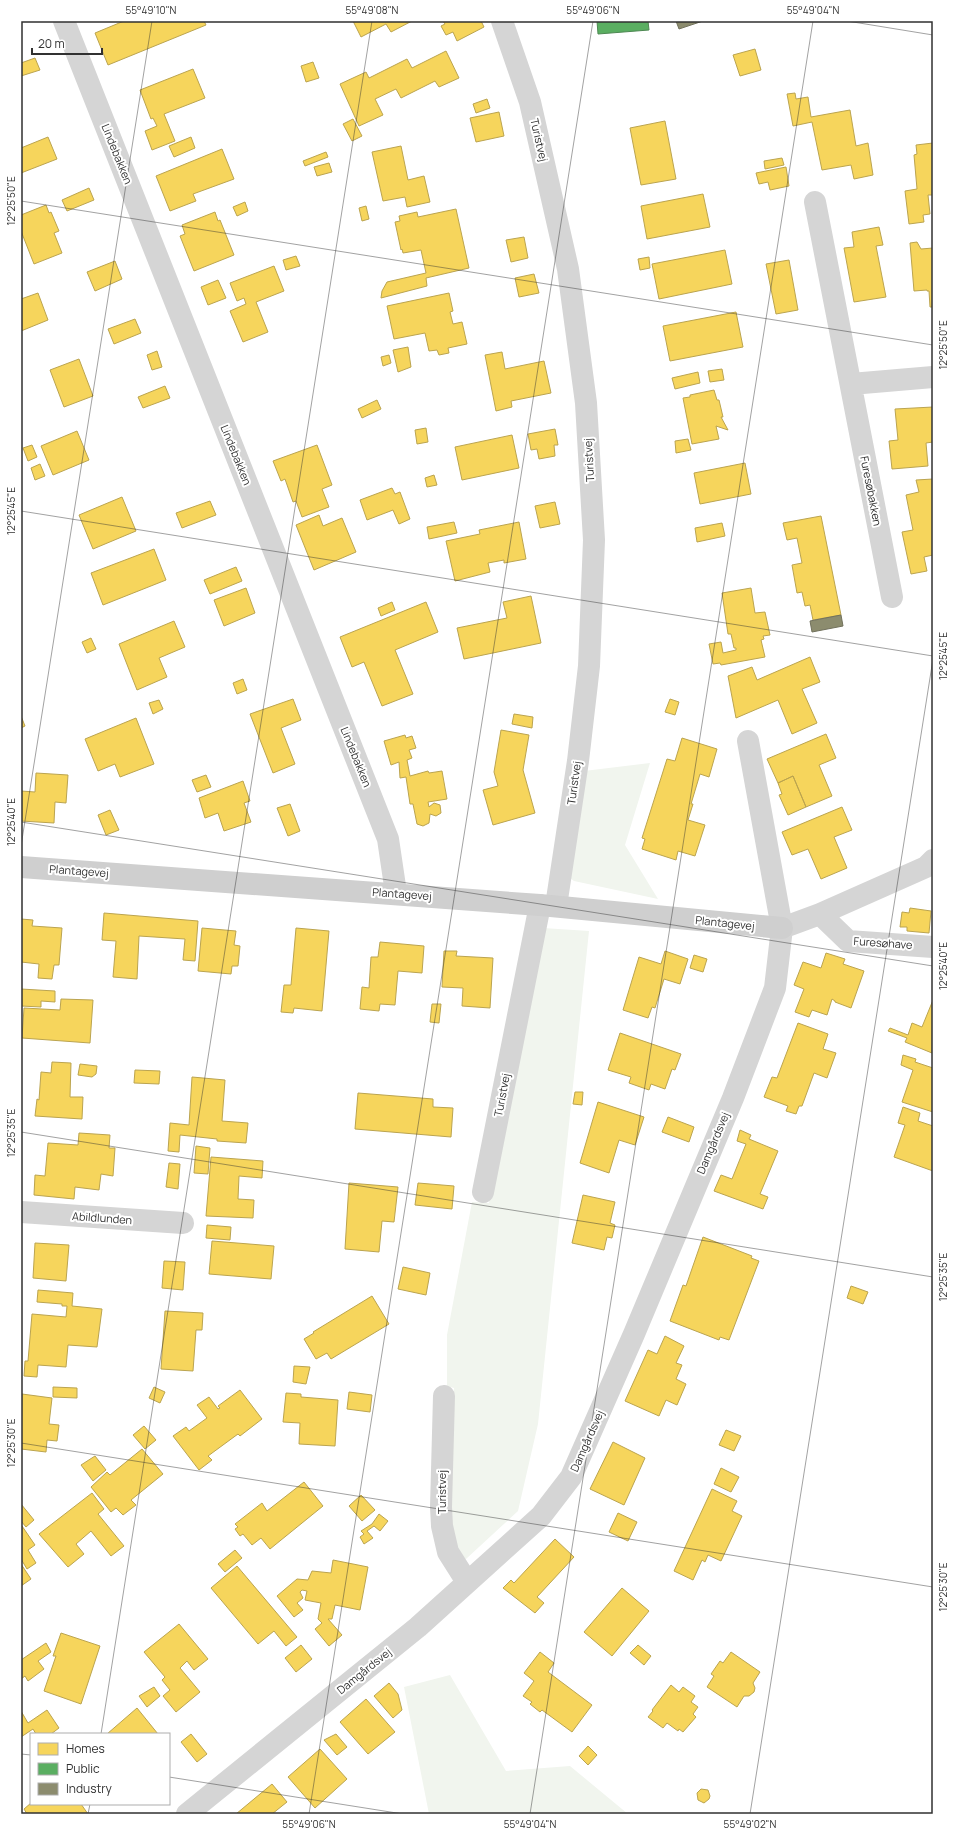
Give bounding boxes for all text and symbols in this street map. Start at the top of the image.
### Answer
text: 55°49'10"N [126,3,177,17]
text: 55°49'08"N [346,3,399,17]
text: 55°49'06"N [566,3,620,17]
text: 55°49'04"N [787,3,839,17]
scale bar [32,30,102,56]
text: 20 m [38,35,65,52]
street label: Turistvej [527,117,552,163]
street label: Lindebakken [99,121,136,186]
text: 12°25'50"E [4,176,18,226]
text: 12°25'50"E [936,320,950,370]
street label: Lindebakken [218,422,255,487]
street label: Turistvej [580,438,597,482]
street label: Furesøbakken [857,455,886,527]
text: 12°25'45"E [4,487,18,535]
text: 12°25'45"E [936,632,950,680]
street label: Lindebakken [338,724,375,789]
street label: Turistvej [563,760,584,806]
text: 12°25'40"E [4,798,18,846]
street label: Plantagevej [49,861,109,880]
street label: Plantagevej [372,884,432,903]
street label: Plantagevej [695,912,756,933]
street label: Furesøhave [853,933,913,952]
text: 12°25'40"E [936,942,950,990]
street label: Turistvej [490,1072,513,1118]
text: 12°25'35"E [4,1108,18,1157]
street label: Damgårdsvej [693,1110,732,1176]
street label: Abildlunden [72,1208,133,1227]
text: 12°25'35"E [936,1252,950,1301]
street label: Damgårdsvej [566,1408,607,1474]
text: 12°25'30"E [4,1418,18,1467]
street label: Turistvej [434,1470,449,1514]
text: 12°25'30"E [936,1562,950,1611]
street label: Damgårdsvej [333,1644,394,1697]
legend [30,1733,170,1805]
text: Homes [66,1740,105,1757]
text: Public [66,1760,100,1777]
text: Industry [66,1780,112,1797]
text: 55°49'06"N [282,1817,336,1831]
text: 55°49'04"N [504,1817,556,1831]
text: 55°49'02"N [724,1817,777,1831]

